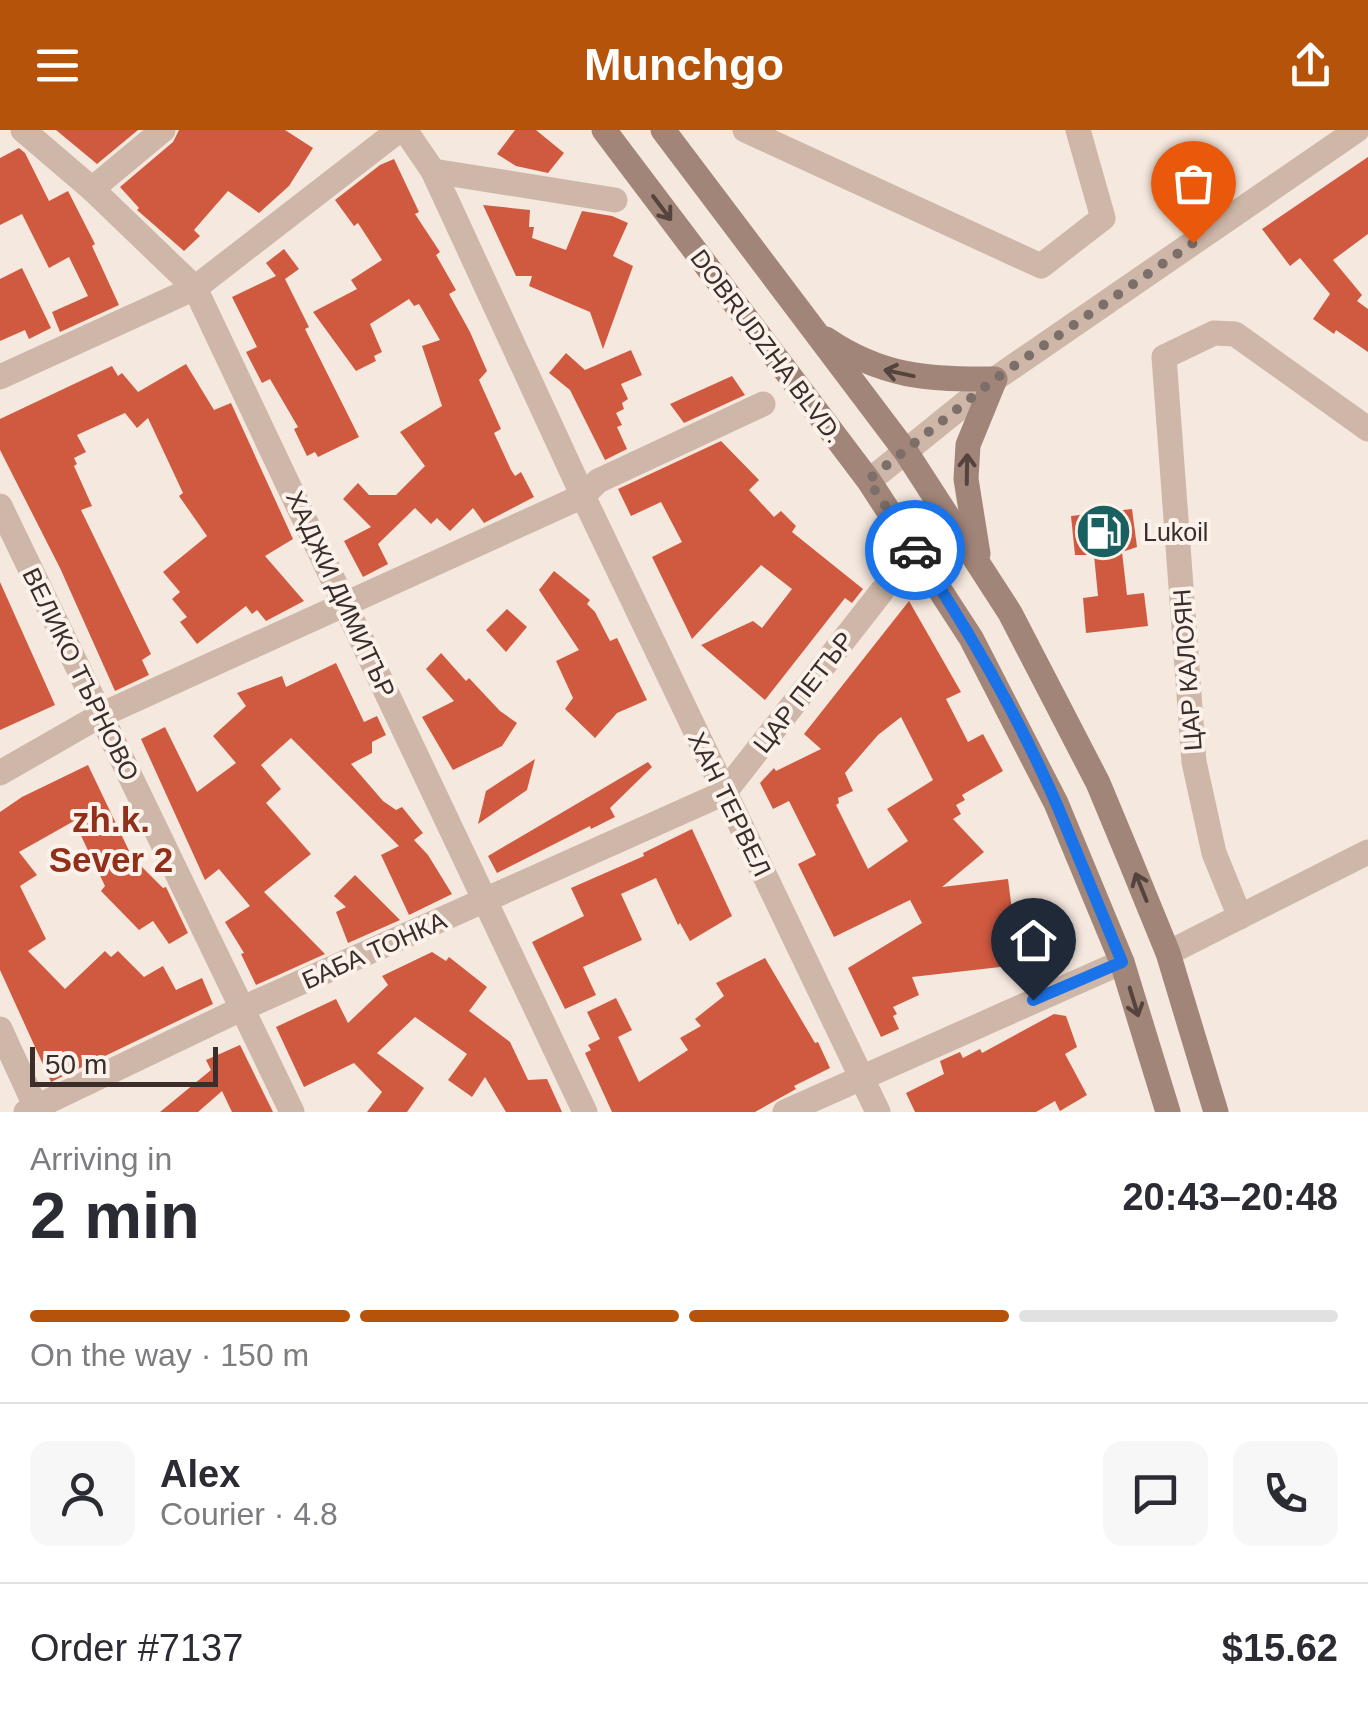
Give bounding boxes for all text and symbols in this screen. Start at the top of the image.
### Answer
icon: menu [30,38,85,93]
icon: share [1283,38,1338,93]
text: Munchgo [584,39,784,90]
pin [1151,141,1236,244]
icon: bag [1166,156,1221,211]
one-way arrow [652,194,673,221]
street label: DOBRUDZHA BLVD. [685,244,849,448]
one-way arrow [884,363,916,381]
one-way arrow [958,454,976,486]
street label: ХАДЖИ ДИМИТЪР [281,486,401,702]
courier [865,500,965,600]
fuel station icon: Lukoil [1074,502,1134,562]
place label: Lukoil [1143,518,1208,546]
icon: car [888,523,943,578]
street label: ВЕЛИКО ТЪРНОВО [17,563,145,785]
street label: ЦАР КАЛОЯН [1167,588,1207,752]
street label: ЦАР ПЕТЪР [747,626,859,758]
street label: ХАН ТЕРВЕЛ [683,727,777,881]
district label: zh.k. Sever 2 [49,800,173,879]
one-way arrow [1130,872,1148,903]
pin [991,898,1076,1001]
street label: БАБА ТОНКА [298,906,451,994]
icon: home [1006,913,1061,968]
one-way arrow [1126,986,1144,1017]
scale bar [30,1042,218,1086]
text: 50 m [45,1049,107,1080]
text: Arriving in [30,1141,172,1177]
text: 20:43–20:48 [1122,1176,1338,1218]
text: 2 min [30,1179,200,1252]
text: On the way · 150 m [30,1337,309,1373]
button: person [30,1441,135,1546]
button: chat [1103,1441,1208,1546]
button: phone [1233,1441,1338,1546]
text: Alex [160,1453,240,1495]
text: Courier · 4.8 [160,1496,338,1532]
text: Order #7137 [30,1627,243,1669]
text: $15.62 [1222,1627,1338,1669]

